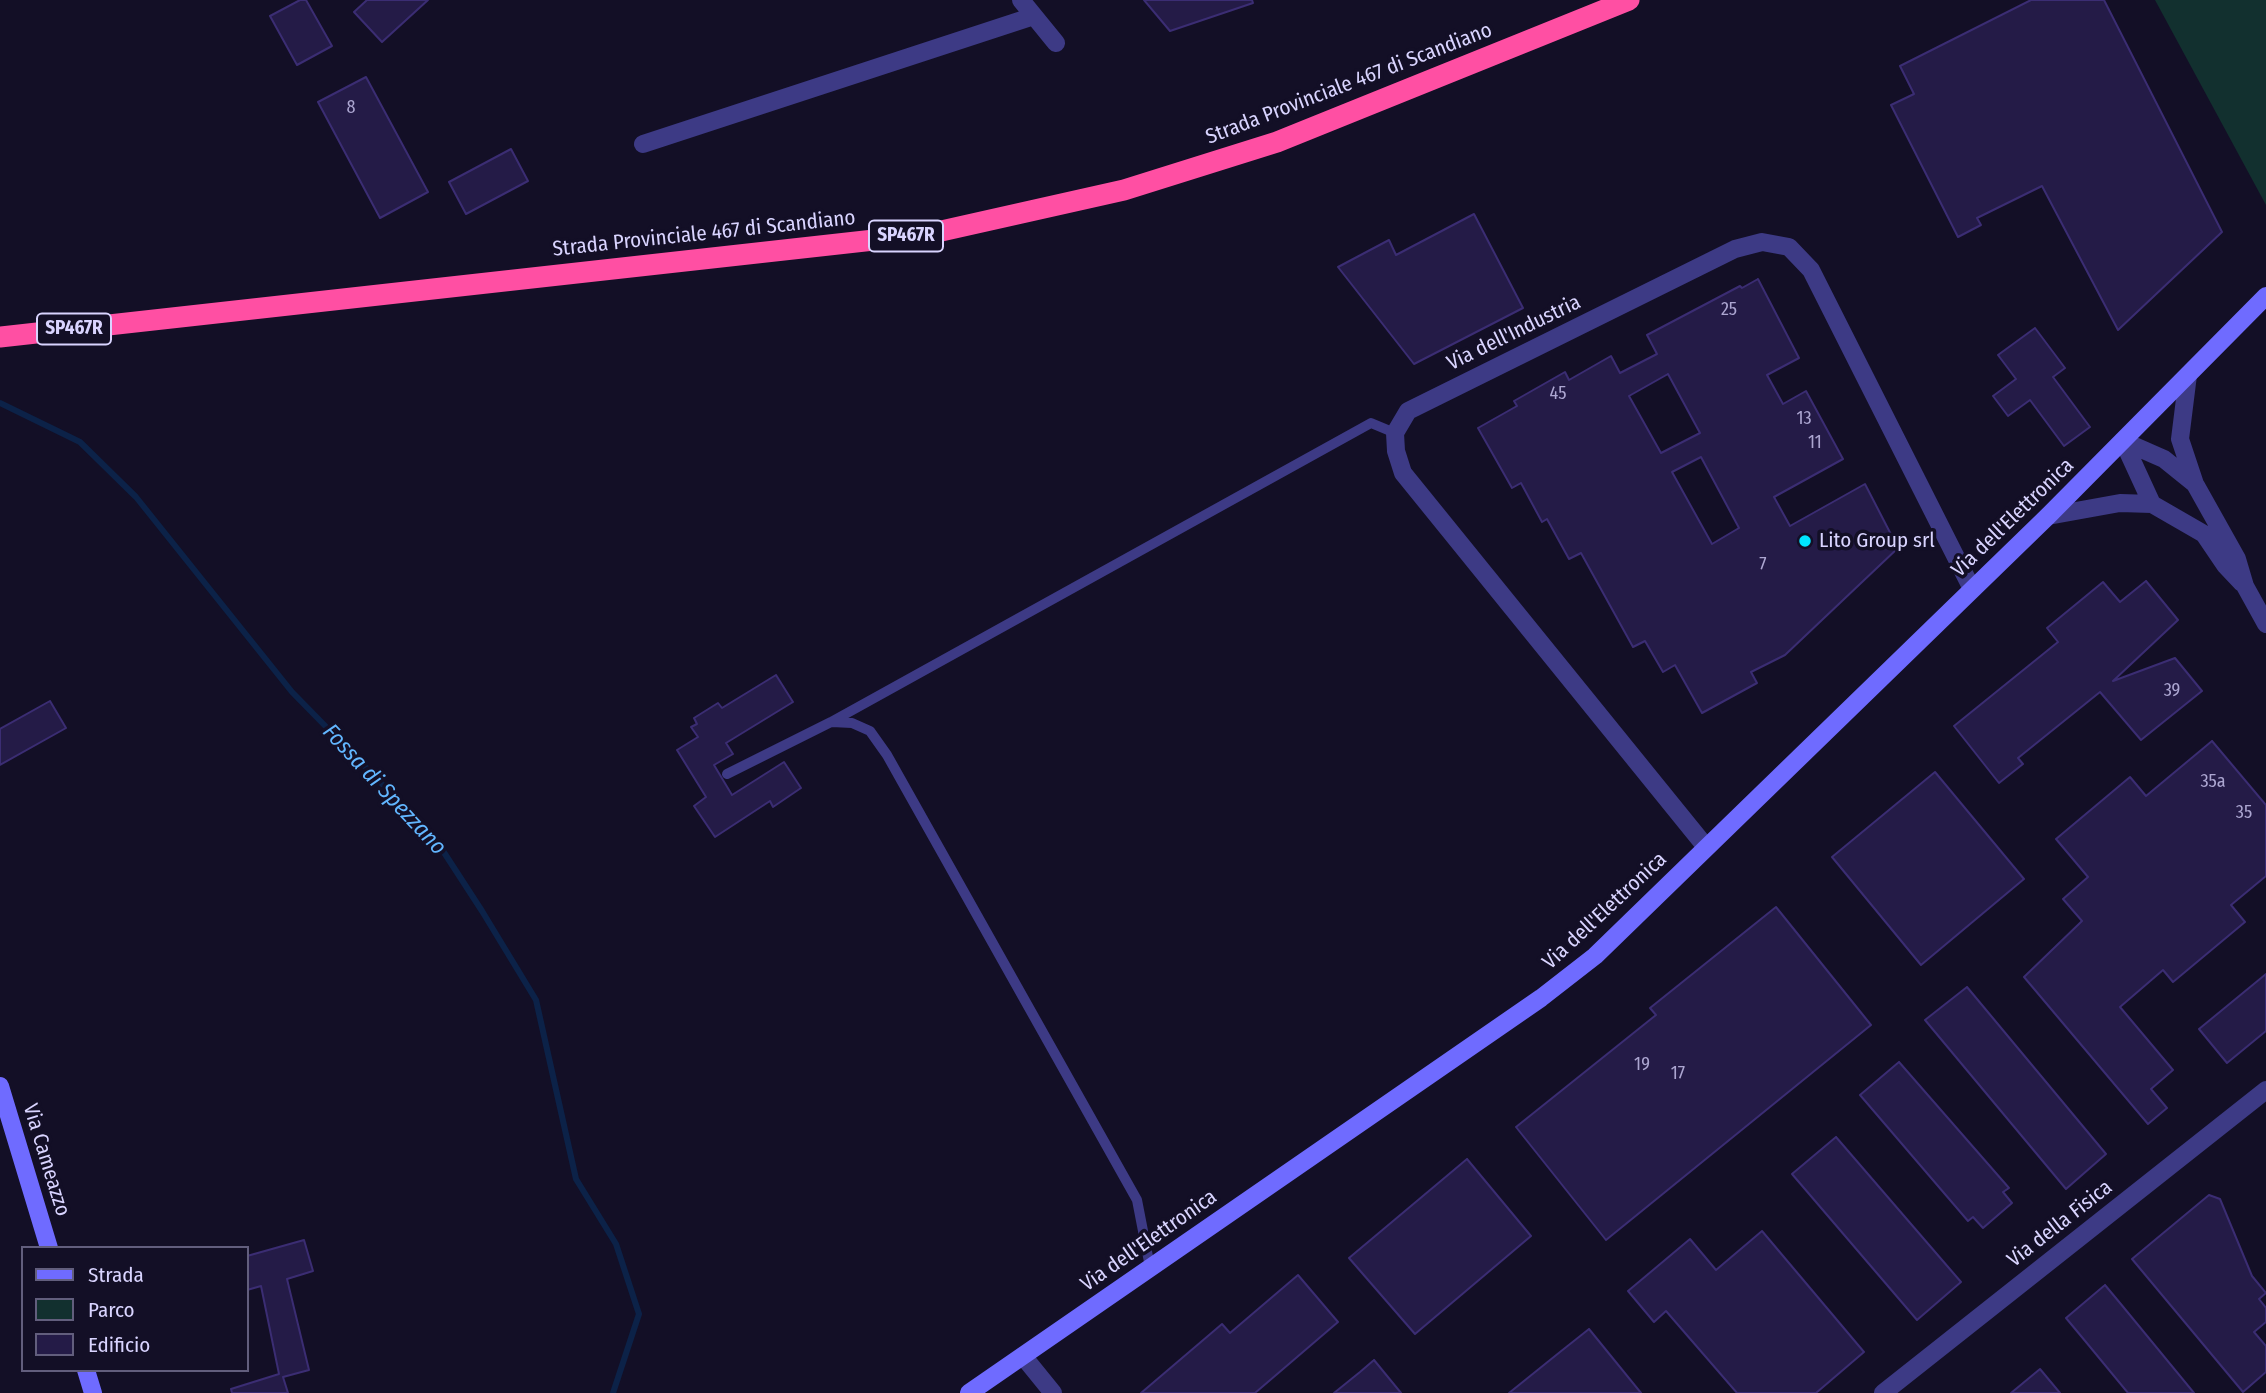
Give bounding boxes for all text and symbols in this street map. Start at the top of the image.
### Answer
street label: Strada Provinciale 467 di Scandiano [1202,18,1496,150]
house number: 8 [347,97,355,119]
street label: Strada Provinciale 467 di Scandiano [551,206,857,262]
road number: SP467R [869,220,943,252]
street label: Via dell'Industria [1443,290,1585,376]
house number: 25 [1721,299,1737,321]
road number: SP467R [37,314,111,344]
house number: 45 [1550,383,1566,405]
house number: 13 [1796,408,1812,430]
house number: 11 [1808,432,1822,454]
street label: Via dell'Elettronica [1947,453,2079,583]
place label: Lito Group srl [1819,528,1935,554]
marker: Lito Group srl [1797,533,1813,549]
house number: 7 [1759,554,1767,576]
house number: 39 [2164,680,2180,702]
water label: Fossa di Spezzano [316,719,452,861]
house number: 35a [2200,771,2226,793]
house number: 35 [2236,802,2252,824]
street label: Via dell'Elettronica [1538,847,1672,975]
house number: 19 [1634,1054,1650,1076]
house number: 17 [1671,1063,1685,1085]
street label: Via Cameazzo [17,1101,75,1219]
street label: Via della Fisica [2003,1175,2117,1273]
street label: Via dell'Elettronica [1076,1185,1222,1297]
legend [21,1246,248,1372]
text: Strada [88,1262,144,1288]
text: Parco [88,1297,135,1323]
text: Edificio [88,1332,150,1358]

